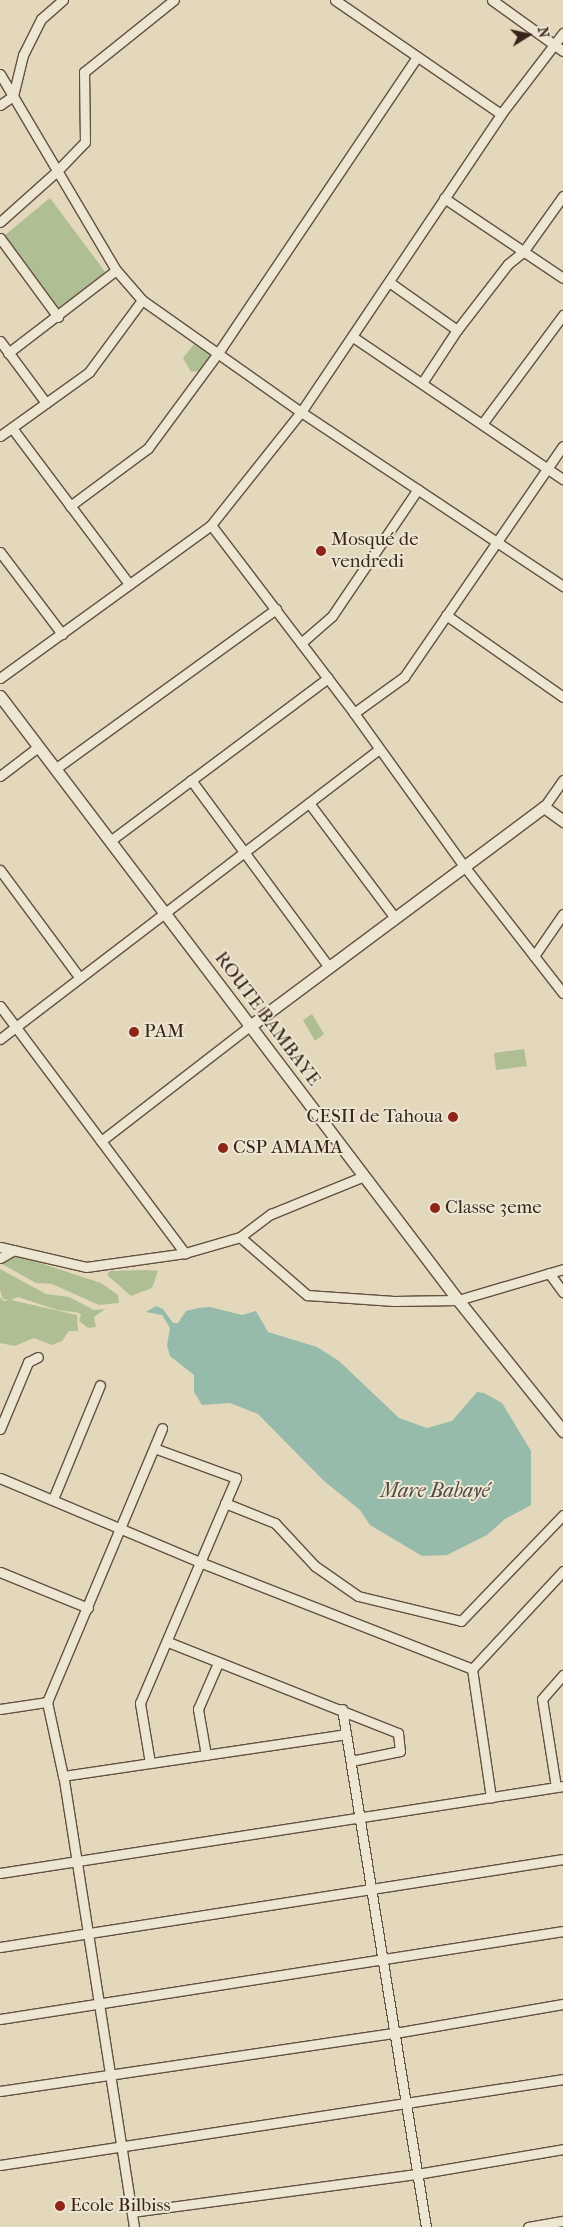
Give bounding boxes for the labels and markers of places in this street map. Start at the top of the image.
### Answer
place label: Mosqué de vendredi [331,529,419,573]
marker: Mosqué de vendredi [315,545,327,557]
place label: PAM [144,1021,184,1043]
marker: PAM [128,1026,140,1038]
place label: CESII de Tahoua [307,1106,443,1128]
marker: CESII de Tahoua [447,1111,459,1123]
place label: CSP AMAMA [233,1137,343,1159]
marker: CSP AMAMA [217,1142,229,1154]
place label: Classe 3eme [445,1197,542,1219]
marker: Classe 3eme [429,1202,441,1214]
place label: Ecole Bilbiss [70,2195,171,2217]
marker: Ecole Bilbiss [54,2200,66,2212]

